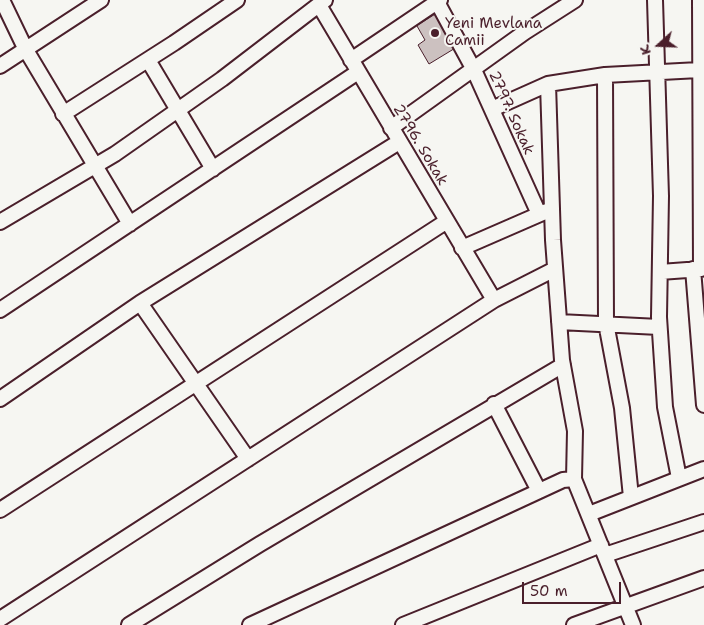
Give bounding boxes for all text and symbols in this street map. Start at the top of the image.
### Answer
place label: Yeni Mevlana Camii [445,15,542,50]
north arrow [634,20,684,70]
marker: Yeni Mevlana Camii [429,27,441,39]
text: K [635,43,655,58]
street label: 2797. Sokak [484,68,538,158]
street label: 2796. Sokak [389,101,451,189]
scale bar [524,572,623,604]
text: 50 m [530,581,568,601]

